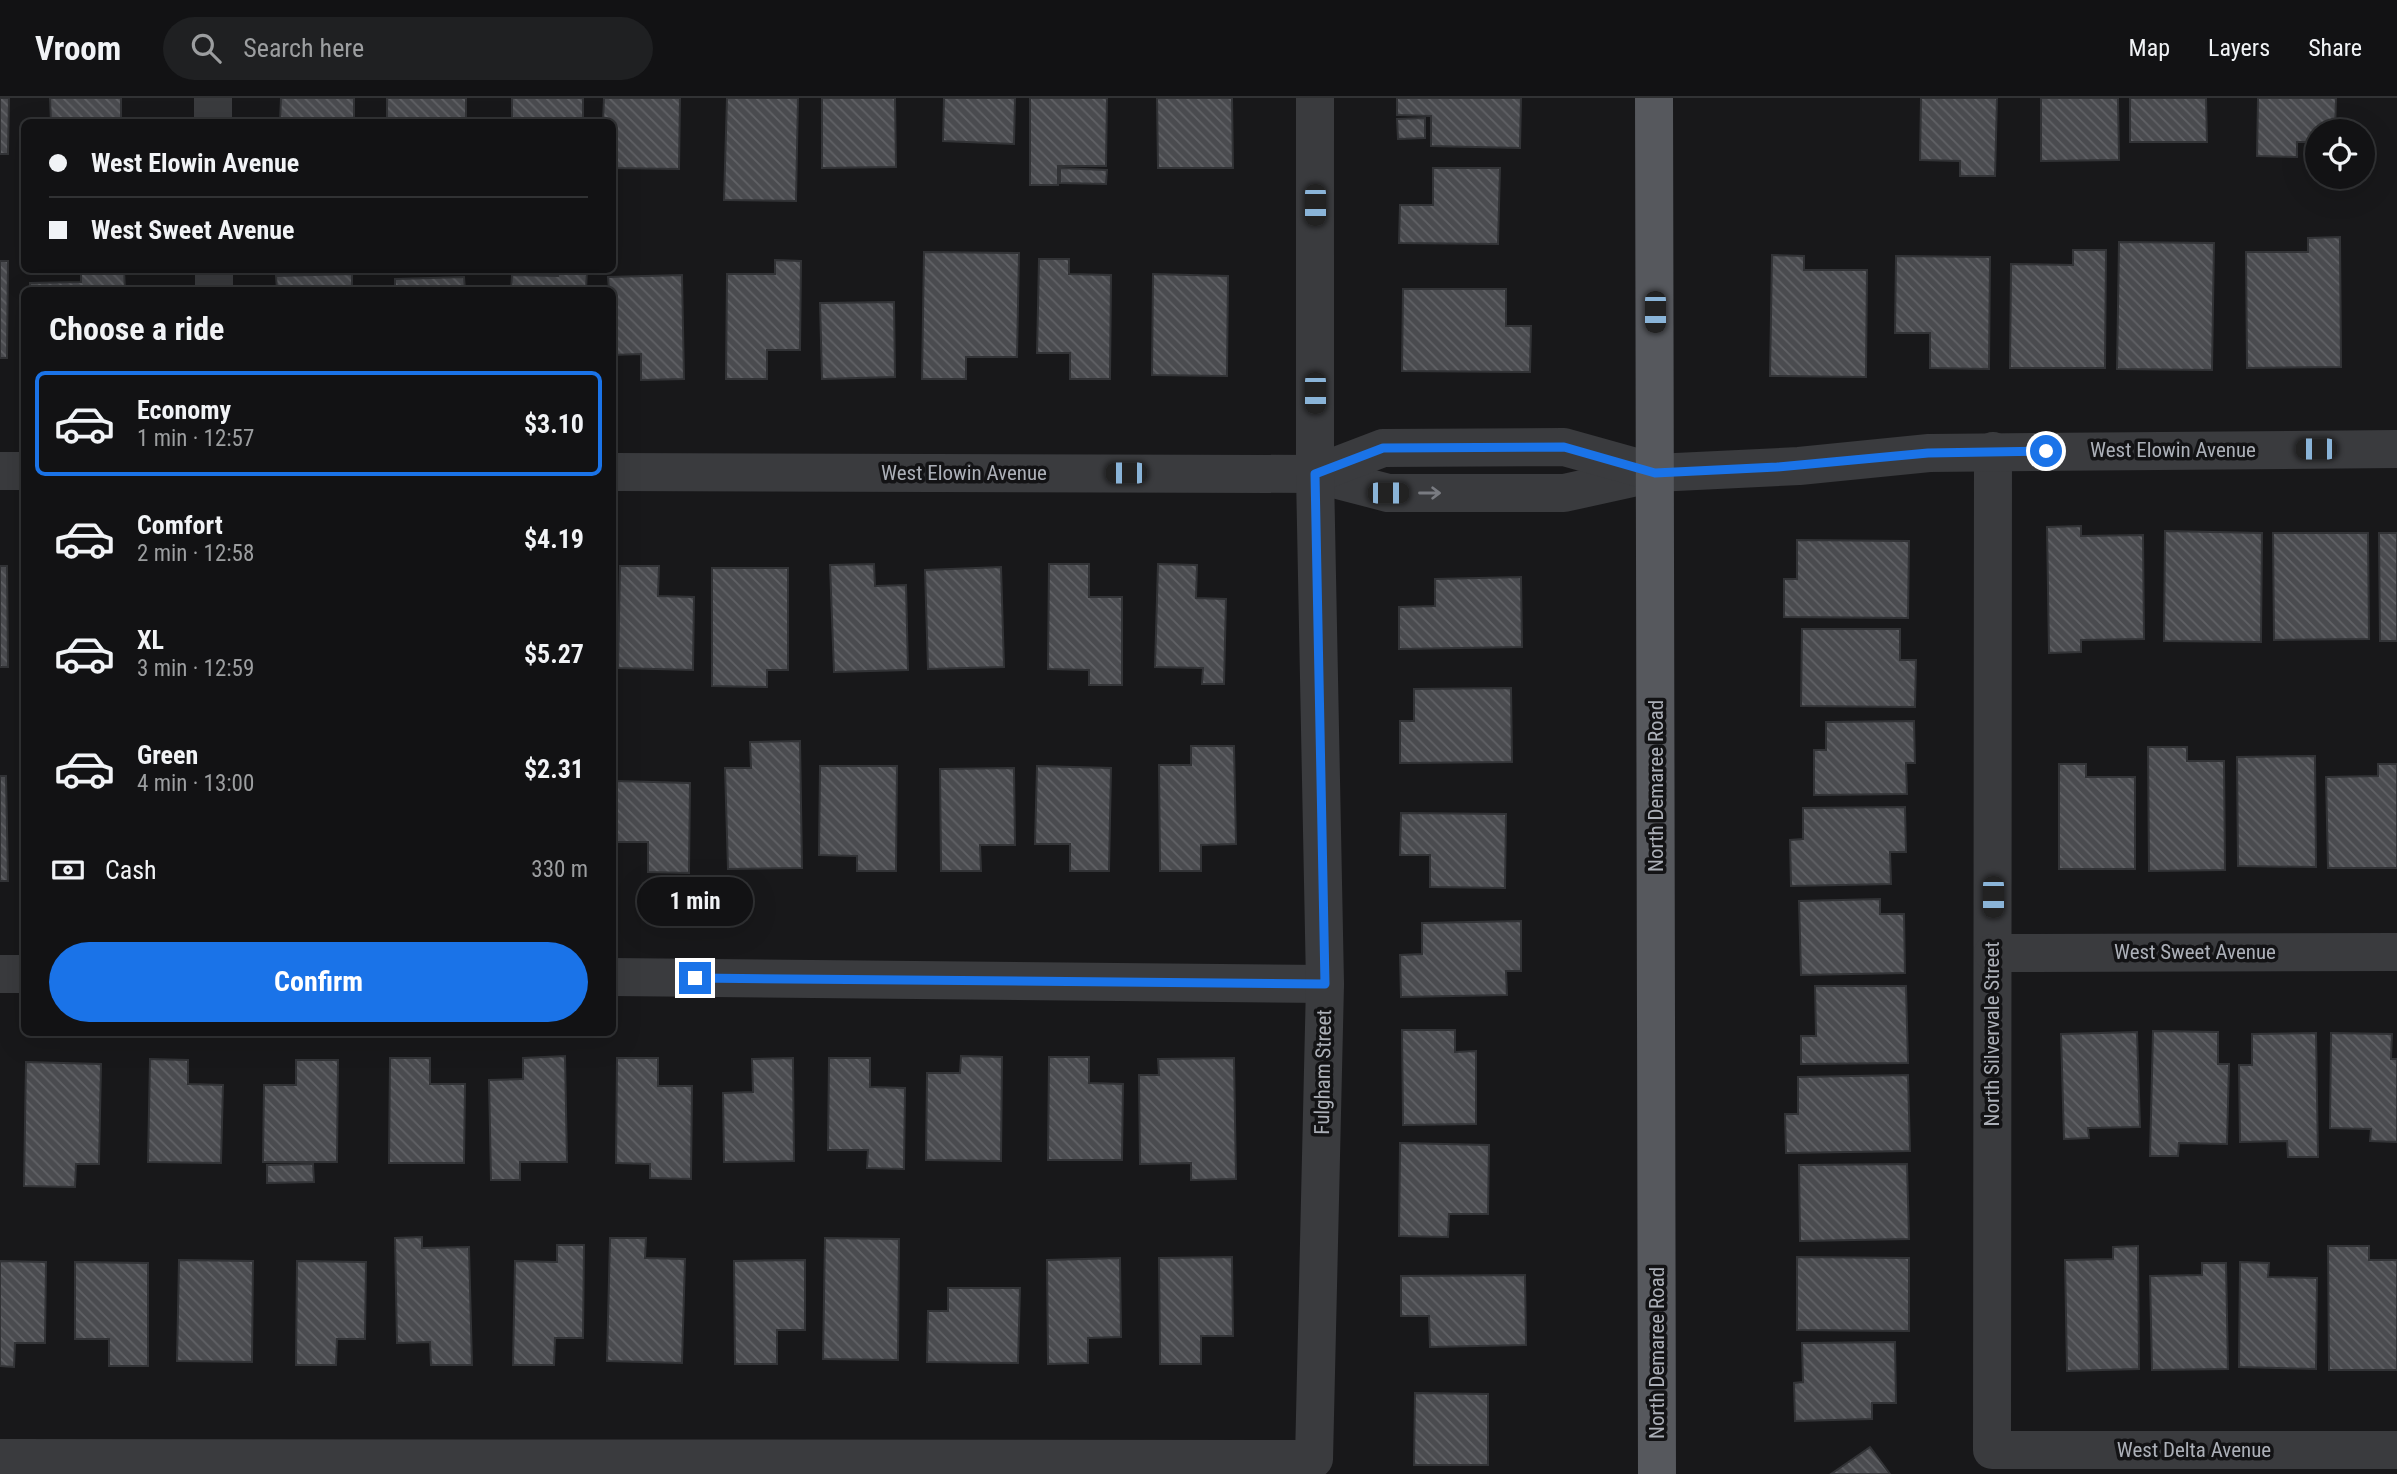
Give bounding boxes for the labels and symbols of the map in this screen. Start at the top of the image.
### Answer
car [1305,184,1326,226]
car [1645,291,1666,333]
car [1305,372,1326,414]
route start [2030,435,2062,467]
street label: West Elowin Avenue [2090,438,2256,462]
car [2296,439,2338,460]
street label: West Elowin Avenue [881,461,1047,485]
car [1106,463,1148,484]
car [1368,483,1410,504]
one-way arrow [1418,486,1441,500]
street label: North Demaree Road [1644,700,1668,872]
callout: 1 min [637,876,753,926]
car [1983,876,2004,918]
street label: West Sweet Avenue [2114,940,2276,964]
street label: North Silvervale Street [1980,941,2004,1127]
route end [679,962,711,994]
street label: Fulgham Street [1310,1009,1336,1135]
street label: North Demaree Road [1645,1267,1669,1439]
street label: West Delta Avenue [2117,1438,2271,1462]

